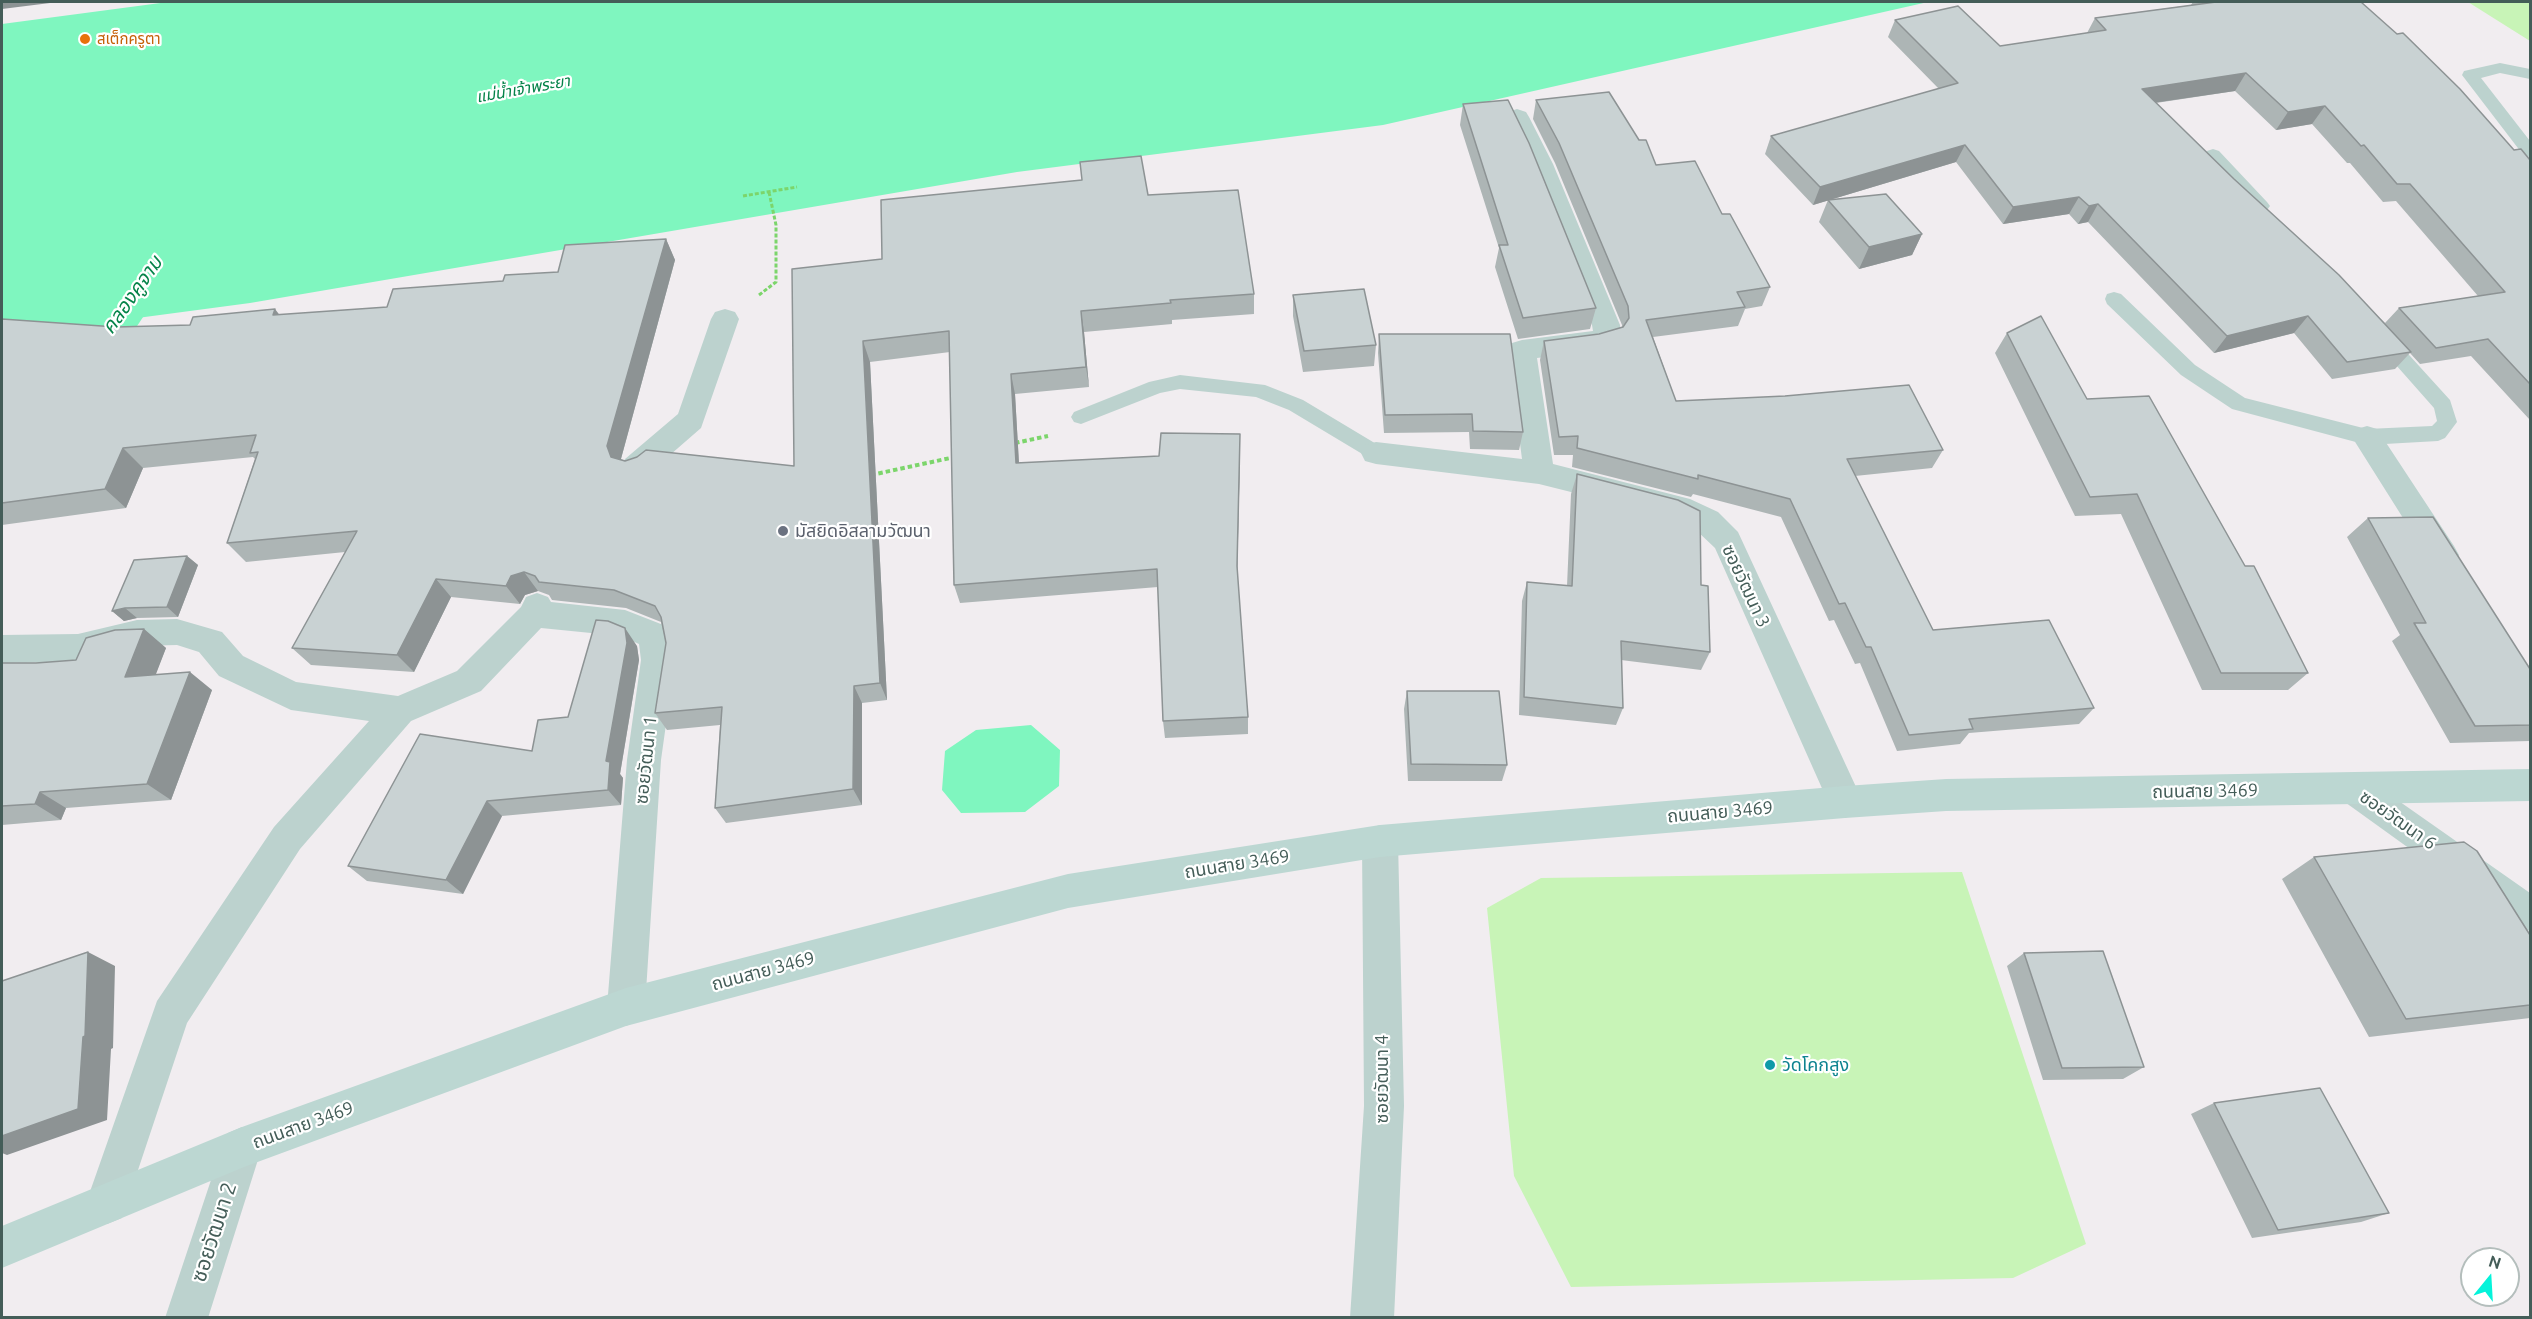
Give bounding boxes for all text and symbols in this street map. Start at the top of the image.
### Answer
place label: สเต็กครูตา [97,30,161,48]
marker: สเต็กครูตา [78,32,92,46]
water label: แม่น้ำเจ้าพระยา [475,71,571,107]
water label: คลองคูจาม [97,252,167,338]
place label: มัสยิดอิสลามวัฒนา [795,520,931,542]
marker: มัสยิดอิสลามวัฒนา [776,524,790,538]
street label: ซอยวัฒนา 3 [1717,541,1775,631]
street label: ซอยวัฒนา 1 [631,715,661,805]
street label: ถนนสาย 3469 [2152,779,2258,803]
street label: ซอยวัฒนา 6 [2355,786,2441,854]
street label: ถนนสาย 3469 [1666,797,1774,827]
street label: ถนนสาย 3469 [1183,845,1291,883]
street label: ถนนสาย 3469 [709,947,817,995]
street label: ซอยวัฒนา 4 [1371,1035,1393,1123]
place label: วัดโคกสูง [1782,1054,1849,1076]
marker: วัดโคกสูง [1763,1058,1777,1072]
street label: ถนนสาย 3469 [250,1097,356,1153]
street label: ซอยวัฒนา 2 [186,1179,242,1285]
north arrow [2460,1247,2520,1307]
text: N [2486,1251,2503,1272]

